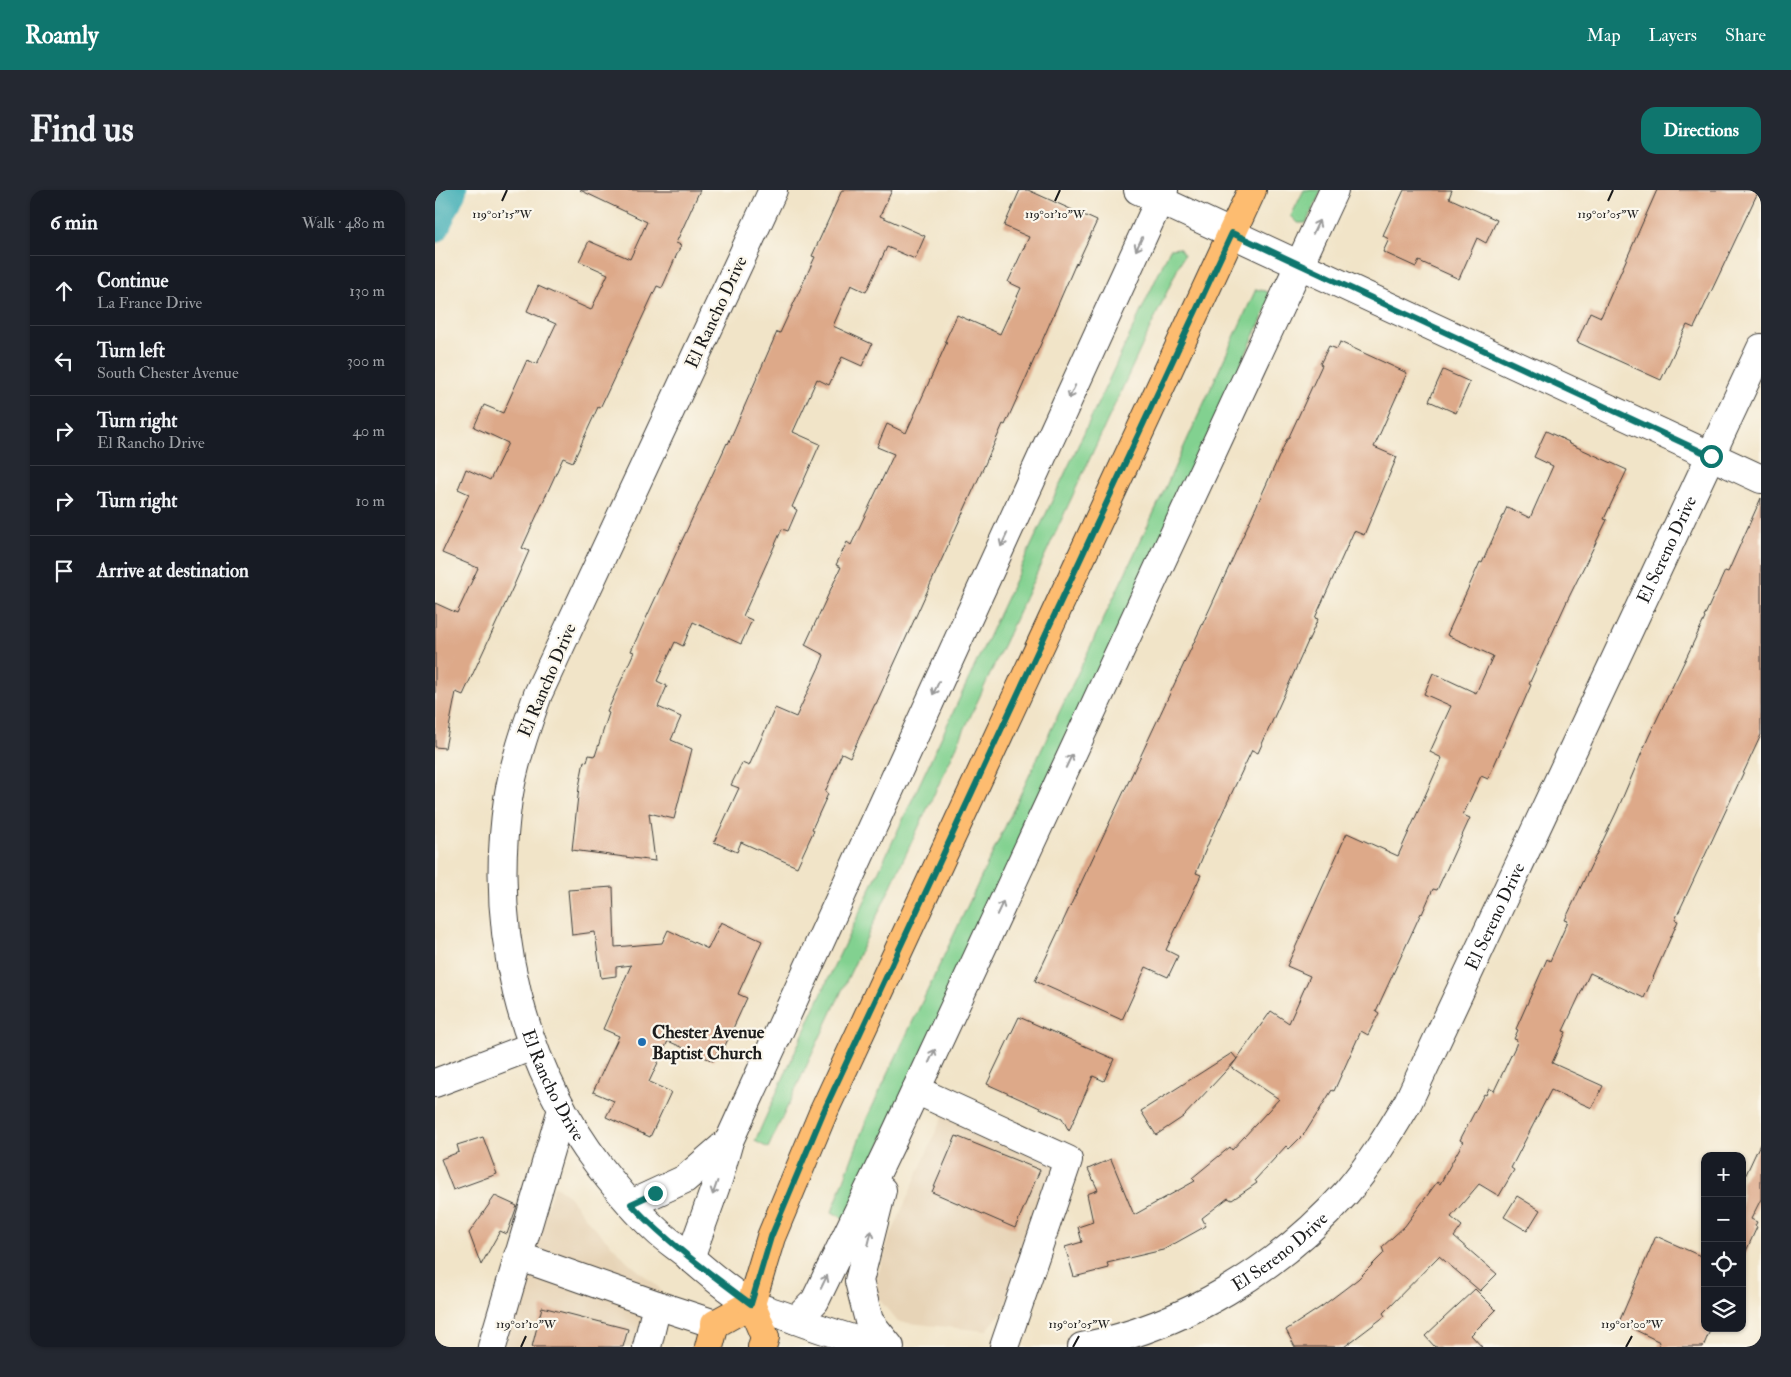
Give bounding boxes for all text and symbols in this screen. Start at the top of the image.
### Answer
text: Roamly [25,20,99,51]
text: Map [1587,24,1621,47]
text: Layers [1649,24,1697,47]
text: Share [1725,24,1766,47]
button: Directions [1641,107,1761,154]
text: Find us [30,108,134,152]
text: 119°01'15"W [472,207,532,222]
text: 119°01'10"W [1025,207,1086,222]
text: 119°01'05"W [1577,207,1639,222]
text: 6 min [50,209,98,236]
text: Walk · 480 m [302,213,385,233]
one-way arrow [1312,220,1322,235]
one-way arrow [1134,236,1144,251]
street label: El Rancho Drive [680,252,753,372]
text: Continue [97,269,168,293]
icon: ahead [50,277,78,305]
text: 130 m [349,281,385,301]
text: La France Drive [97,293,202,313]
text: Turn left [97,339,165,363]
icon: left [50,347,78,375]
text: 300 m [347,351,385,371]
text: South Chester Avenue [97,363,239,383]
one-way arrow [1066,384,1076,399]
text: Turn right [97,409,177,433]
icon: right [50,417,78,445]
text: 40 m [352,421,385,441]
text: El Rancho Drive [97,433,205,453]
route start [1700,445,1723,468]
icon: right [50,487,78,515]
text: Turn right [97,489,177,513]
text: 10 m [355,491,385,511]
street label: El Sereno Drive [1632,492,1702,607]
one-way arrow [999,532,1008,547]
icon: arrive [50,557,78,585]
text: Arrive at destination [97,559,249,583]
street label: El Rancho Drive [513,619,582,740]
one-way arrow [931,680,941,695]
one-way arrow [1064,754,1074,769]
street label: El Sereno Drive [1460,859,1531,974]
one-way arrow [996,901,1006,916]
place label: Chester Avenue Baptist Church [652,1021,765,1065]
street label: El Rancho Drive [516,1026,590,1146]
marker: Chester Avenue Baptist Church [636,1036,648,1048]
one-way arrow [927,1049,937,1064]
map controls [1701,1152,1746,1332]
button: + [1701,1152,1746,1197]
one-way arrow [710,1180,719,1195]
route end [644,1182,667,1205]
button: − [1701,1197,1746,1242]
street label: El Sereno Drive [1228,1207,1334,1297]
one-way arrow [865,1230,875,1246]
button: locate [1701,1242,1746,1287]
one-way arrow [819,1274,829,1289]
button: layers [1701,1287,1746,1332]
text: 119°01'10"W [496,1317,557,1332]
text: 119°01'05"W [1048,1317,1110,1332]
text: 119°01'00"W [1601,1317,1664,1332]

